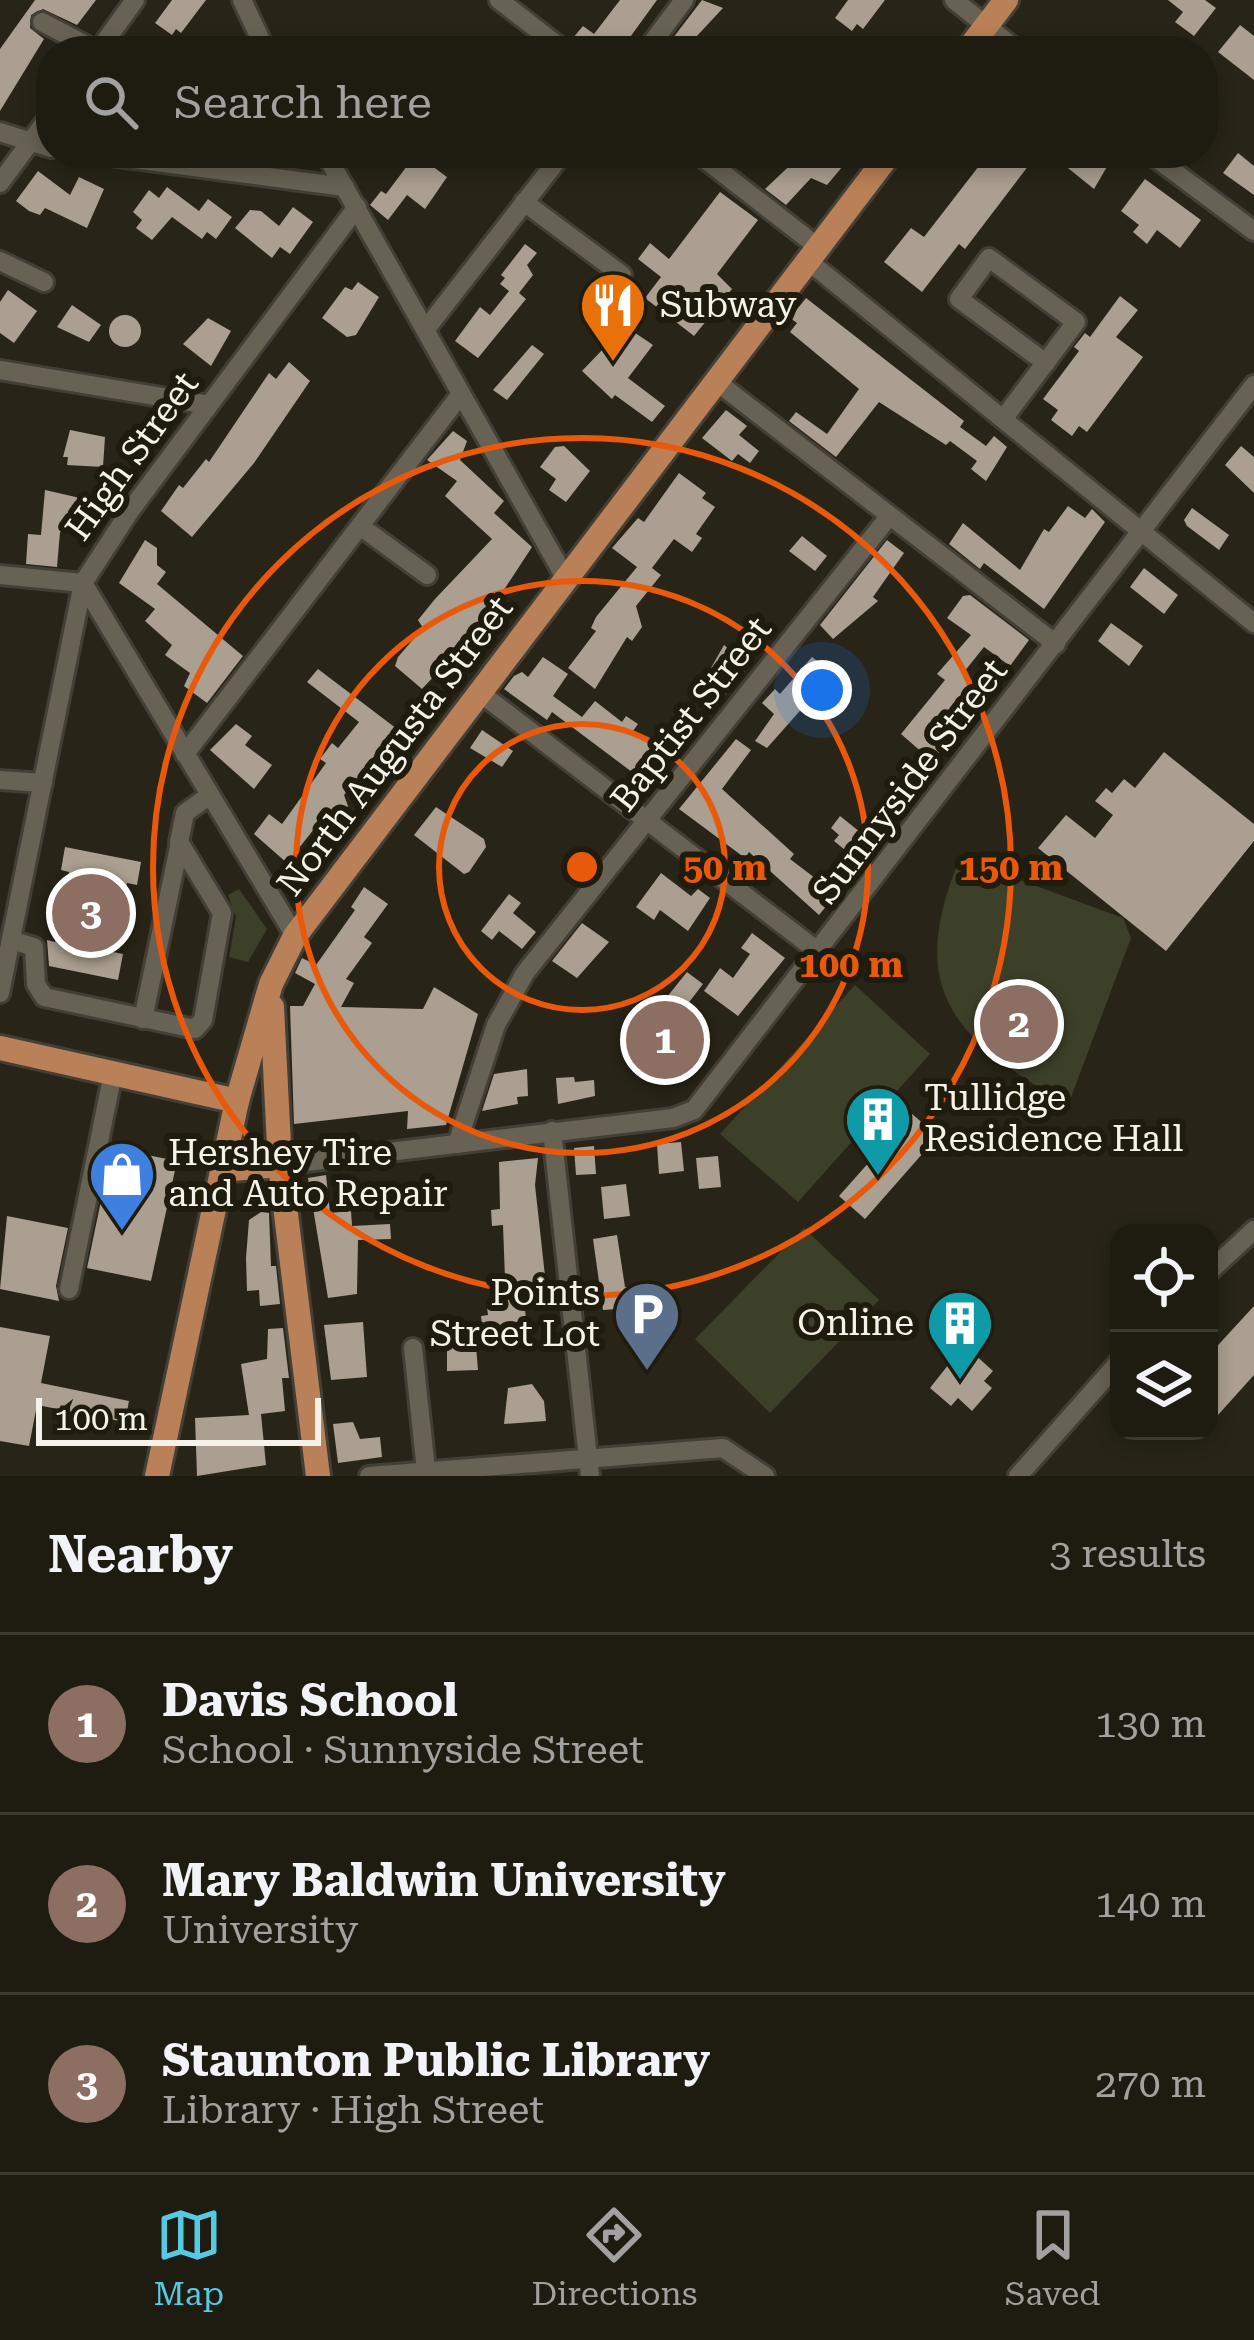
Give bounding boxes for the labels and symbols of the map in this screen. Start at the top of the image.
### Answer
restaurant icon: Subway [578,270,648,364]
place label: Subway [660,284,797,326]
street label: High Street [57,364,207,548]
street label: North Augusta Street [269,588,521,904]
street label: Baptist Street [602,609,780,819]
street label: Sunnyside Street [804,650,1016,912]
your location [792,660,852,720]
centre of rings [561,846,603,888]
text: 50 m [683,847,767,889]
text: 150 m [959,847,1063,889]
pin: 3 [52,868,130,958]
text: 100 m [799,944,903,986]
pin: 2 [980,979,1058,1069]
pin: 1 [626,995,704,1085]
place label: Tullidge Residence Hall [924,1077,1183,1160]
building icon: Tullidge Residence Hall [843,1084,913,1178]
place label: Hershey Tire and Auto Repair [168,1132,448,1215]
shop icon: Hershey Tire and Auto Repair [87,1139,157,1233]
place label: Points Street Lot [430,1272,600,1355]
parking icon: Points Street Lot [612,1279,682,1373]
building icon: Online [925,1288,995,1382]
place label: Online [797,1302,914,1344]
scale bar [36,1392,321,1445]

